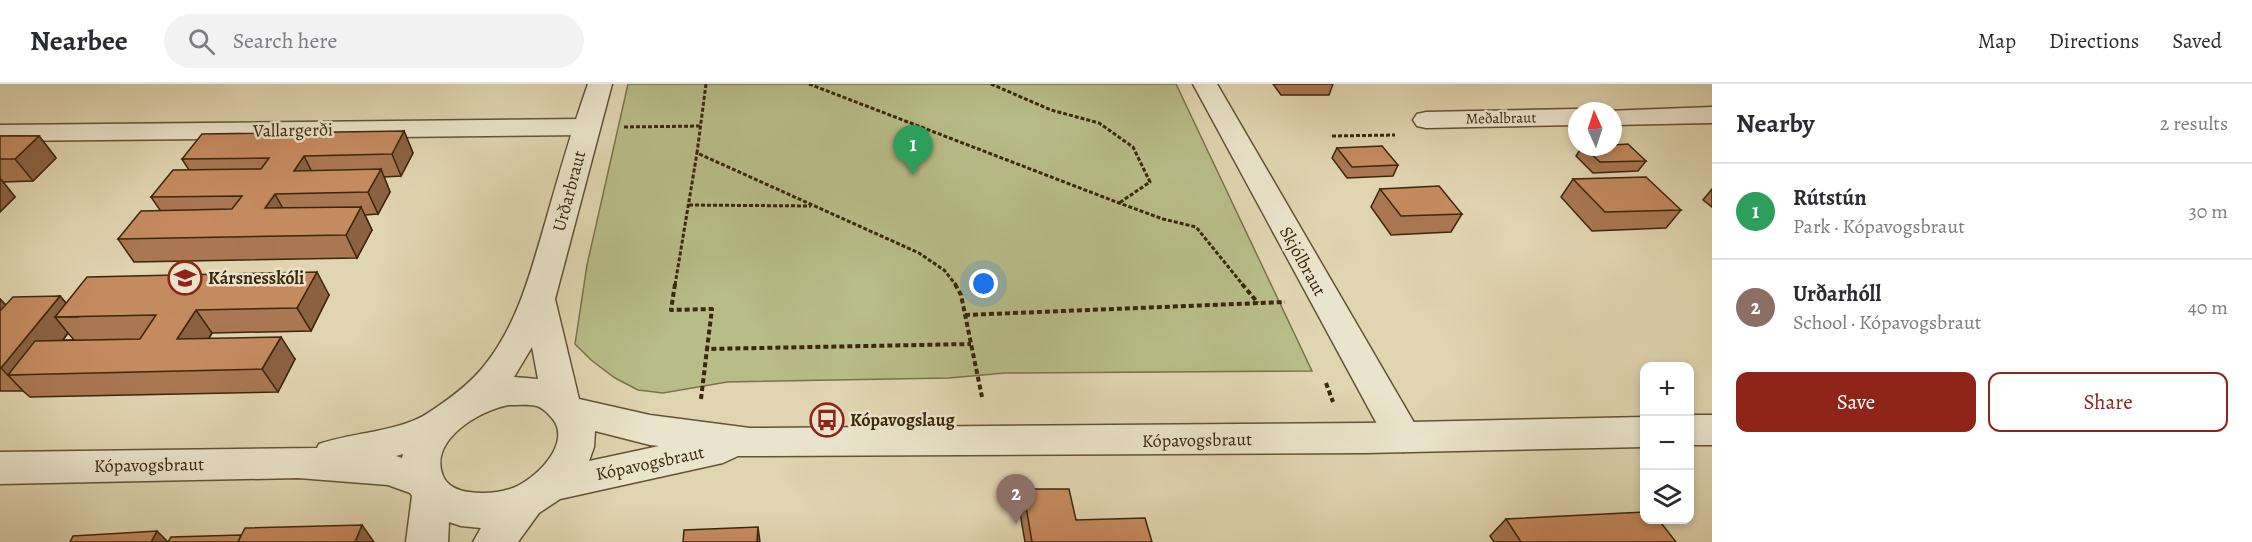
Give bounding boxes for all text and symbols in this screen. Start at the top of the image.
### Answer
search box [164,14,584,68]
text: Nearbee [30,22,128,60]
icon: search [185,25,218,58]
text: Search here [233,26,337,56]
text: Map [1978,27,2016,55]
text: Directions [2049,27,2139,55]
text: Saved [2172,27,2222,55]
north arrow [1568,102,1622,156]
text: Nearby [1736,106,1815,141]
street label: Meðalbraut [1465,107,1537,129]
text: 2 results [2160,110,2228,137]
street label: Vallargerði [252,117,333,143]
pin: 1 [894,126,932,175]
street label: Urðarbraut [547,148,591,234]
text: Rútstún [1793,183,1867,213]
text: 1 [1752,198,1759,225]
text: 30 m [2188,198,2228,225]
text: Park · Kópavogsbraut [1793,213,1965,240]
street label: Skjólbraut [1274,222,1332,300]
school or university icon: Kársnesskóli [167,260,203,296]
place label: Kársnesskóli [208,266,304,290]
your location [969,269,998,298]
text: Urðarhóll [1793,279,1881,309]
text: 2 [1751,294,1760,321]
text: 40 m [2188,294,2228,321]
text: School · Kópavogsbraut [1793,309,1981,336]
map controls [1640,362,1694,524]
button: + [1640,362,1694,416]
button: Save [1736,372,1976,432]
button: Share [1988,372,2228,432]
bus stop icon: Kópavogslaug [809,402,845,438]
place label: Kópavogslaug [850,408,956,432]
button: − [1640,416,1694,470]
street label: Kópavogsbraut [1142,427,1252,453]
street label: Kópavogsbraut [594,440,706,486]
street label: Kópavogsbraut [94,452,204,478]
button: layers [1640,470,1694,524]
pin: 2 [996,474,1036,524]

